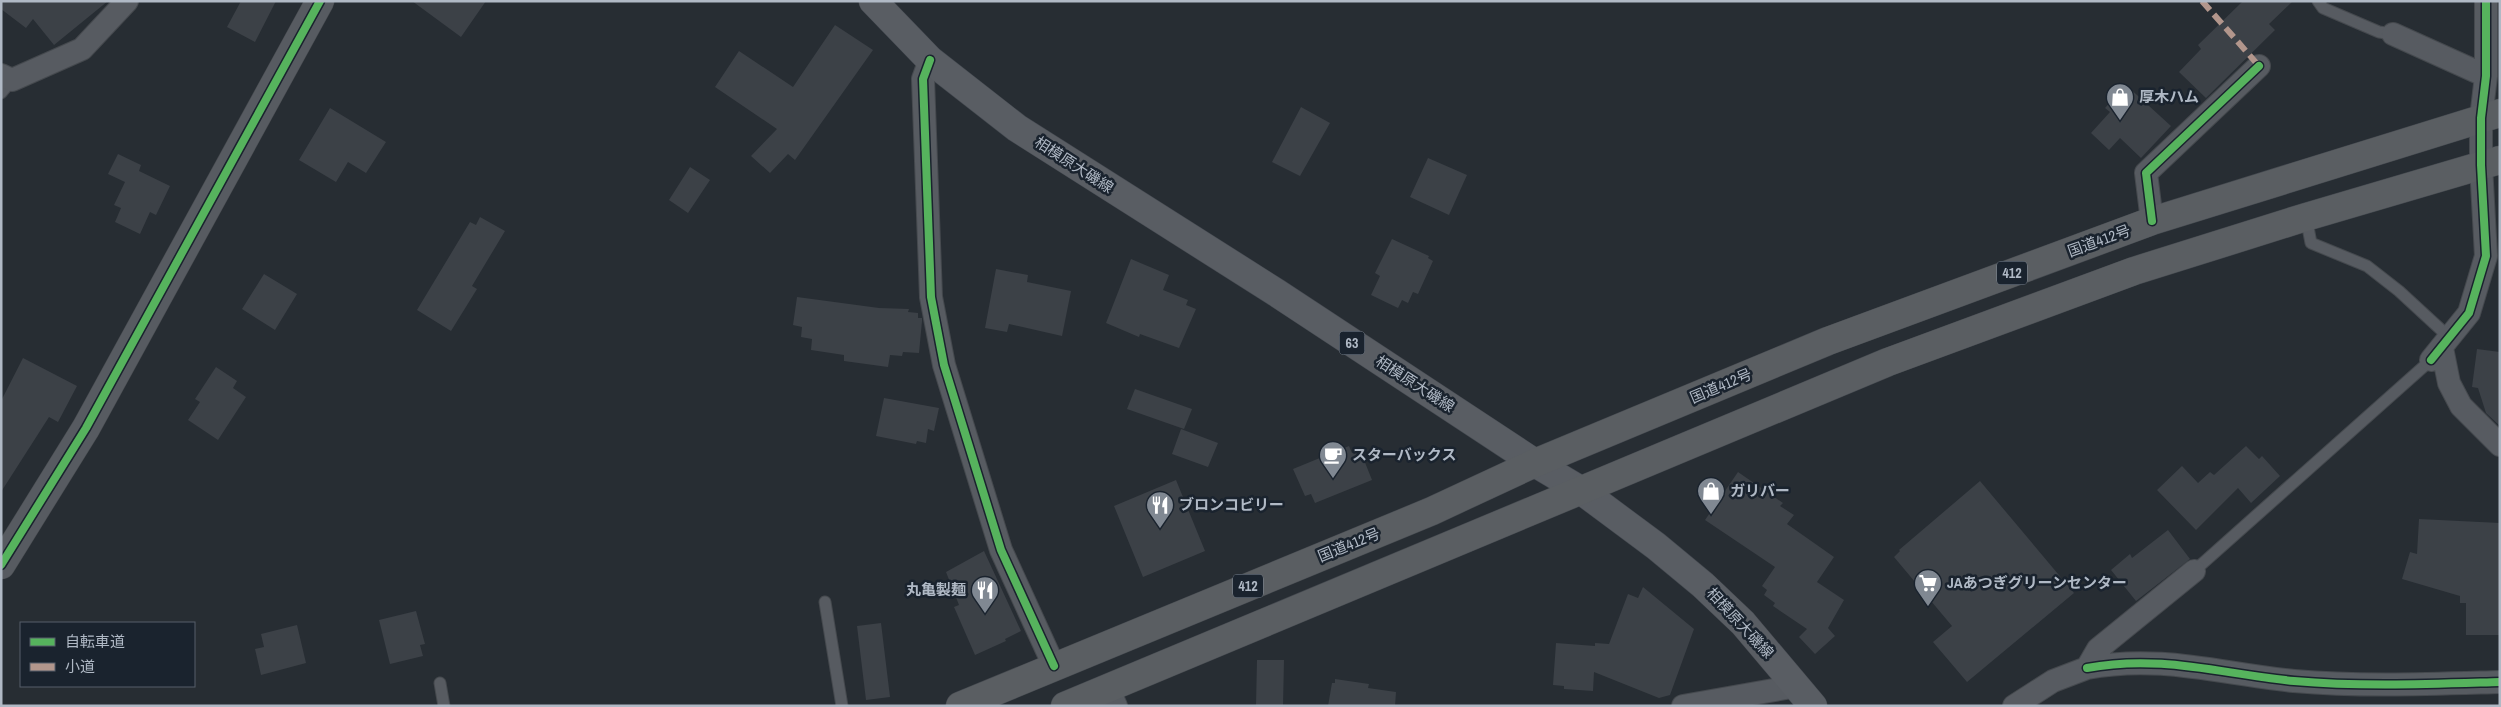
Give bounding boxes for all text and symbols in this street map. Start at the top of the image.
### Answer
shop icon: 厚木ハム [2105,82,2135,121]
place label: 厚木ハム [2139,86,2199,107]
street label: 相模原大磯線 [1031,131,1118,198]
street label: 国道412号 [2064,219,2133,262]
road number: 412 [1997,262,2027,284]
road number: 63 [1340,332,1364,354]
street label: 相模原大磯線 [1372,350,1459,417]
street label: 国道412号 [1687,363,1755,408]
cafe icon: スターバックス [1318,440,1348,479]
place label: スターバックス [1352,444,1456,465]
shop icon: ガリバー [1696,476,1726,515]
place label: ガリバー [1730,480,1790,501]
restaurant icon: ブロンコビリー [1145,490,1175,529]
place label: ブロンコビリー [1179,494,1284,515]
street label: 国道412号 [1314,523,1383,567]
supermarket icon: JAあつぎグリーンセンター [1913,568,1943,607]
place label: JAあつぎグリーンセンター [1947,572,2127,593]
road number: 412 [1233,574,1263,598]
restaurant icon: 丸亀製麺 [970,575,1000,614]
place label: 丸亀製麺 [906,579,966,600]
street label: 相模原大磯線 [1702,583,1779,663]
legend [20,622,195,687]
text: 自転車道 [65,631,125,652]
text: 小道 [65,656,95,677]

